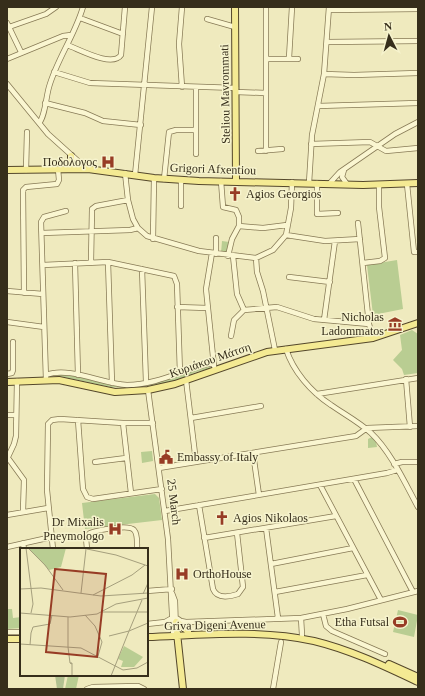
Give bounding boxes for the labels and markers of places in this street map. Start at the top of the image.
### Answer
hospital icon: Ποδολογος [100,154,116,170]
place label: Ποδολογος [43,155,97,169]
church icon: Agios Georgios [227,186,243,202]
place label: Agios Georgios [246,187,322,201]
place label: Nicholas Ladommatos [321,310,384,338]
museum icon: Nicholas Ladommatos [387,316,403,332]
public building icon: Embassy of Italy [158,449,174,465]
place label: Embassy of Italy [177,450,258,464]
church icon: Agios Nikolaos [214,510,230,526]
place label: Agios Nikolaos [233,511,308,525]
place label: Dr Mixalis Pneymologo [43,515,104,543]
hospital icon: Dr Mixalis Pneymologo [107,521,123,537]
hospital icon: OrthoHouse [174,566,190,582]
place label: OrthoHouse [193,567,252,581]
sports icon: Etha Futsal [392,614,408,630]
place label: Etha Futsal [335,615,390,629]

